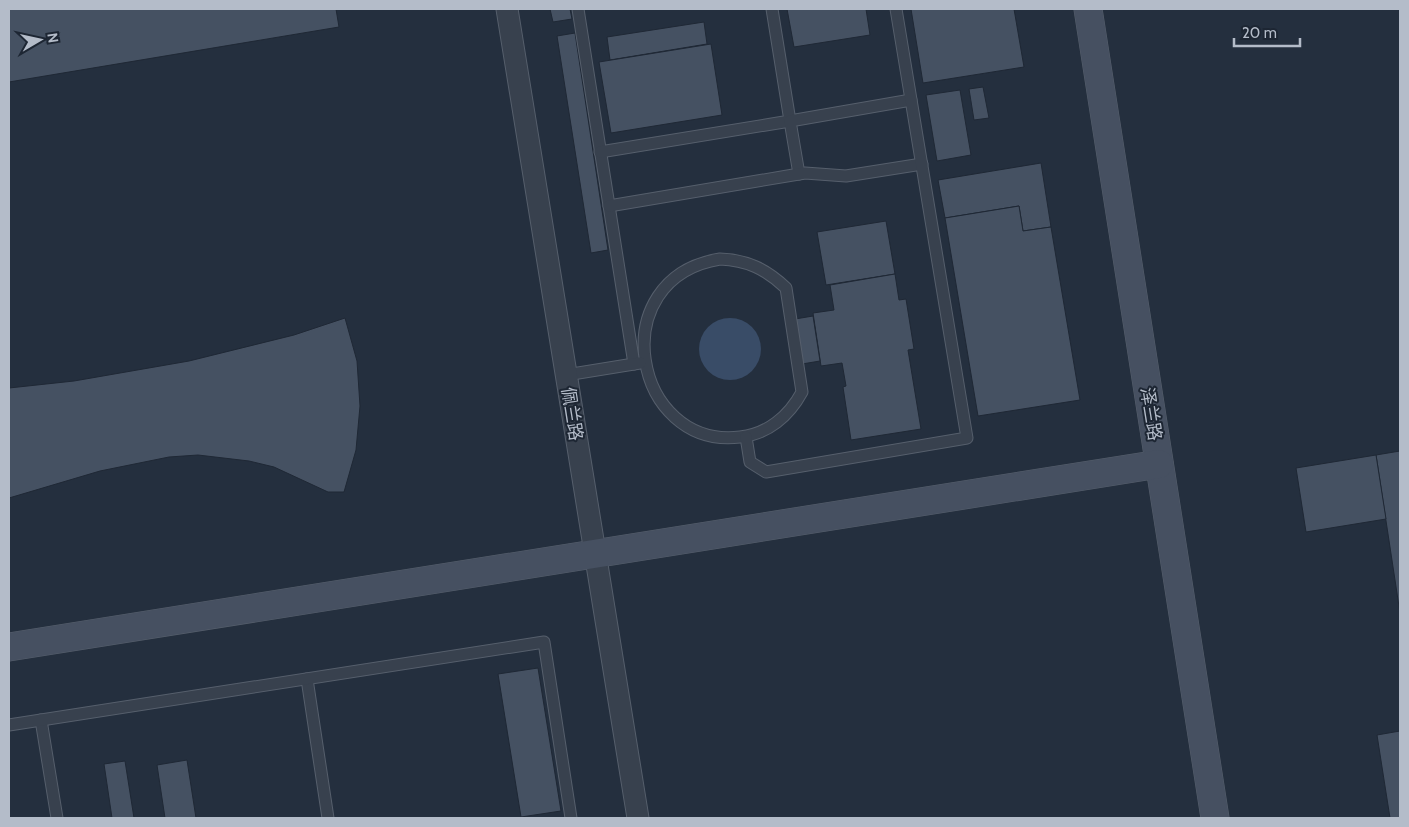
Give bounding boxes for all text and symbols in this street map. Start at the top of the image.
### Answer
north arrow [15,15,65,65]
scale bar [1234,15,1300,47]
text: 20 m [1242,24,1277,42]
text: N [43,32,63,44]
street label: 佩兰路 [557,386,587,442]
street label: 泽兰路 [1136,386,1166,442]

